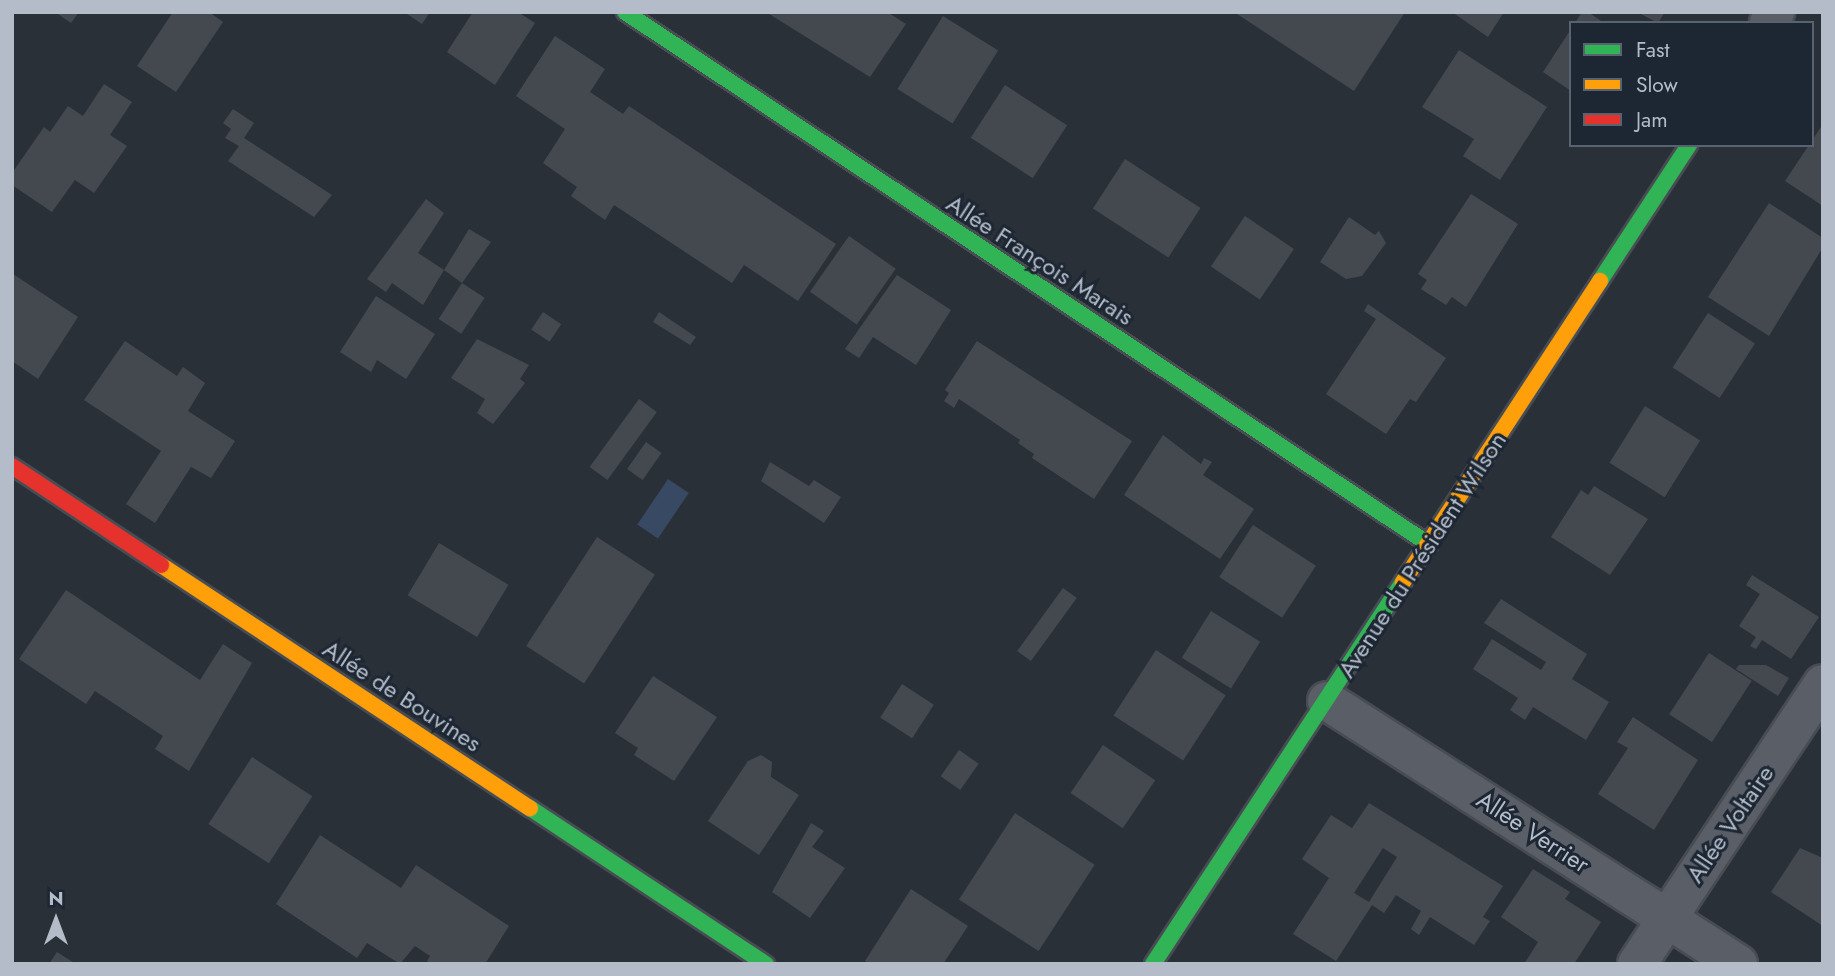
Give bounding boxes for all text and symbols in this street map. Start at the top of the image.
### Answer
legend [1569,21,1814,147]
text: Fast [1636,35,1669,65]
text: Slow [1636,70,1678,100]
text: Jam [1636,105,1668,135]
street label: Allée François Marais [941,189,1139,331]
street label: Avenue du Président Wilson [1332,427,1512,683]
street label: Allée de Bouvines [318,634,486,758]
street label: Allée Voltaire [1680,760,1780,888]
street label: Allée Verrier [1471,785,1595,879]
north arrow [21,885,91,955]
text: N [48,885,64,912]

